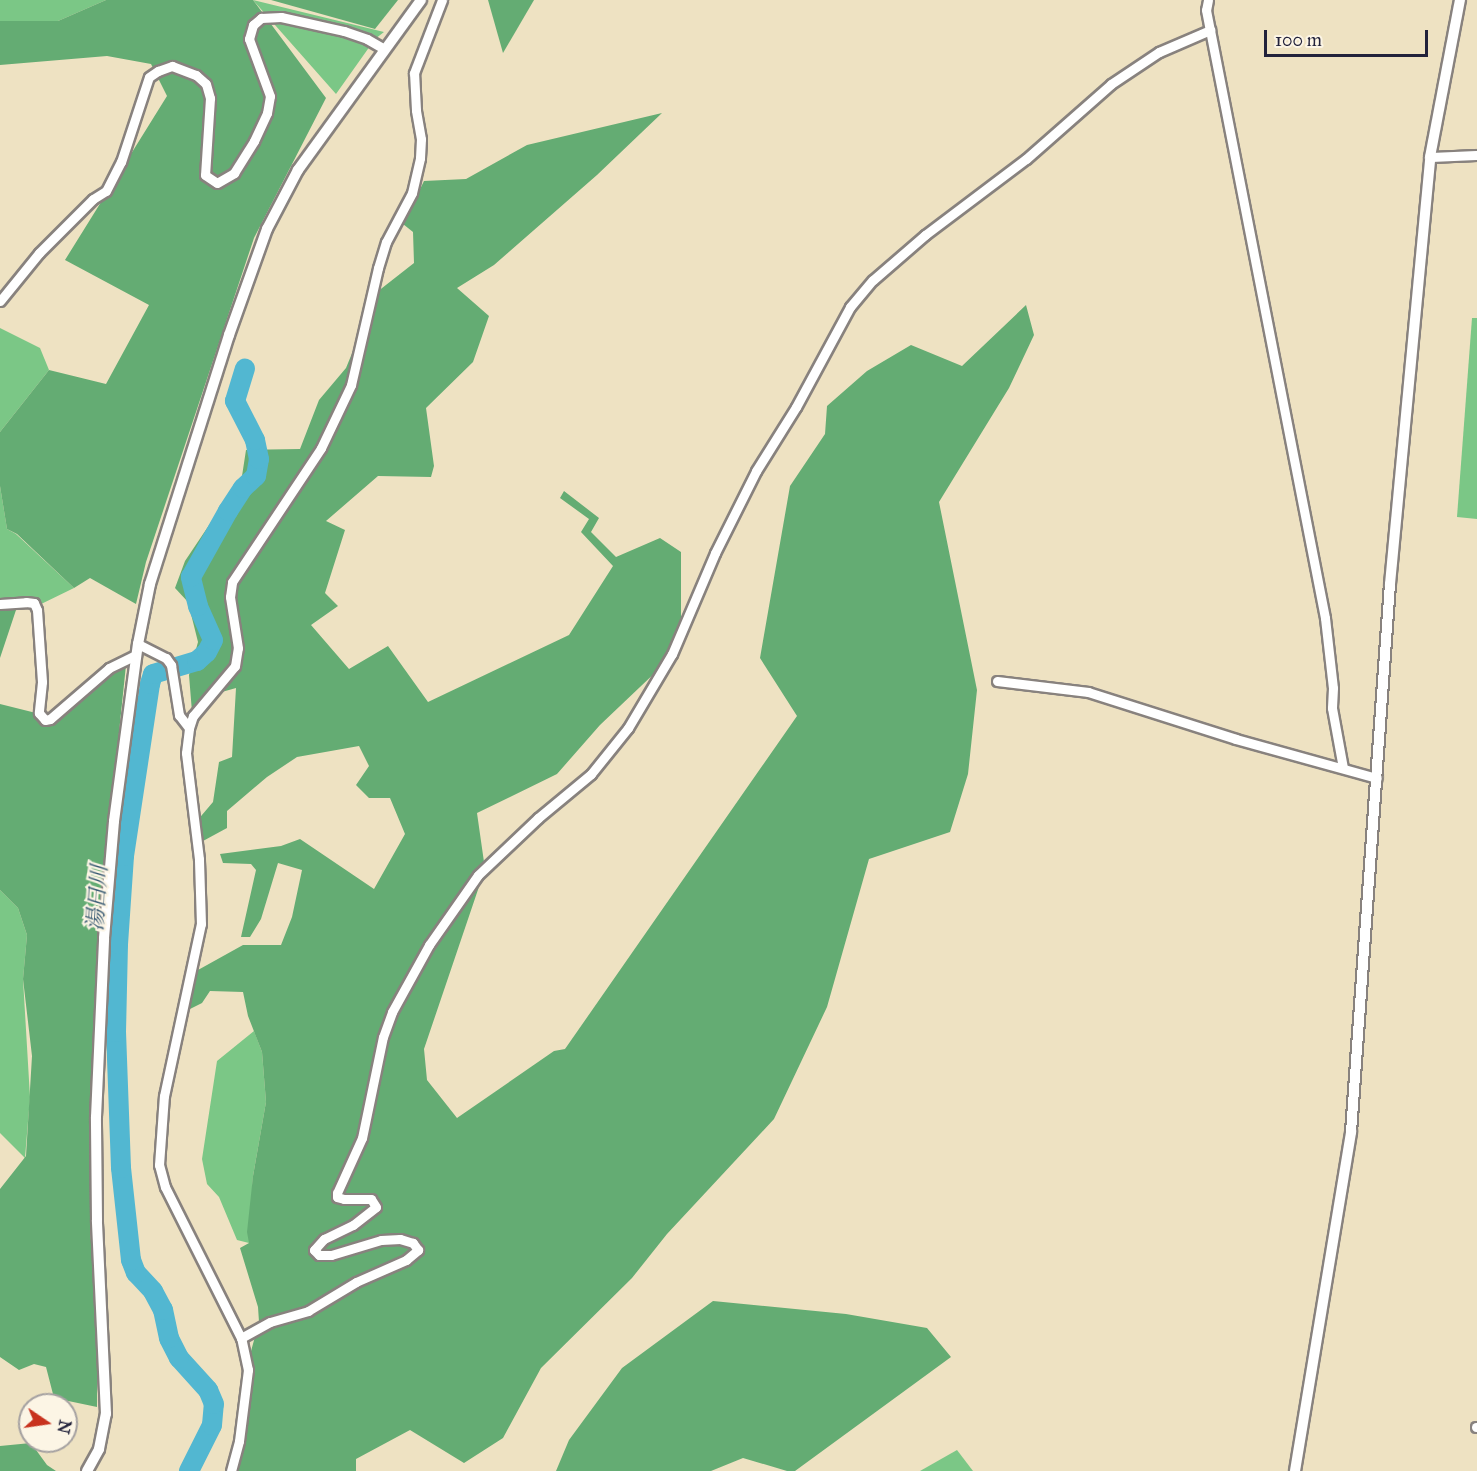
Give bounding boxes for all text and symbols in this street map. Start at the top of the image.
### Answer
scale bar [1267,18,1430,56]
text: 100 m [1275,29,1322,51]
water label: 湯日川 [82,864,112,932]
north arrow [18,1393,78,1453]
text: N [53,1418,75,1435]

